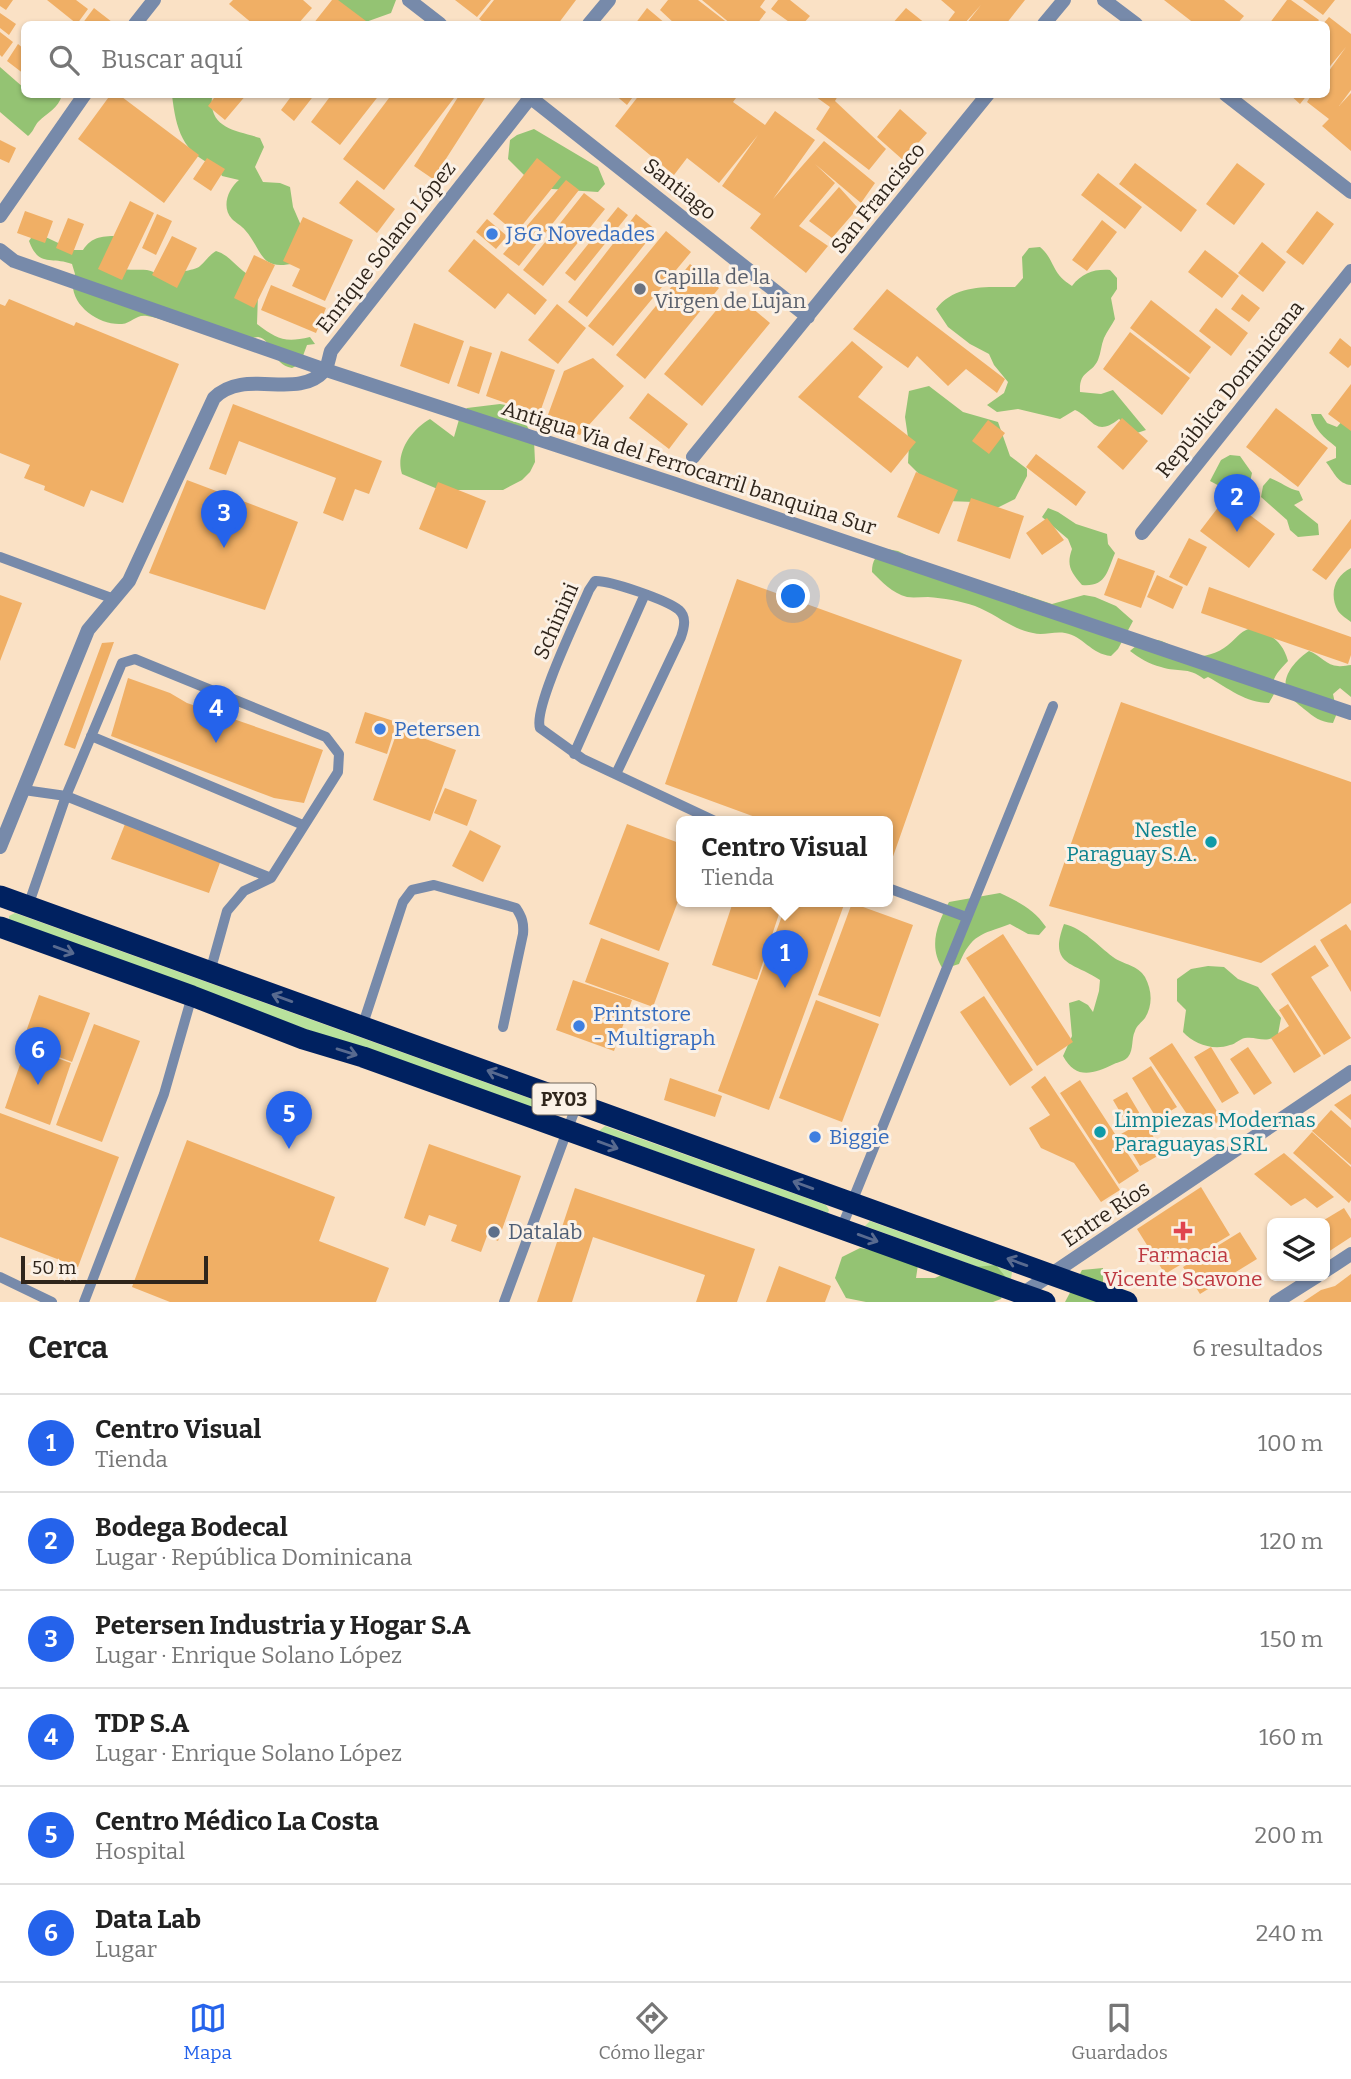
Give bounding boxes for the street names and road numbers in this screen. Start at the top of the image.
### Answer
street label: San Francisco [825,137,931,259]
street label: Santiago [638,152,722,226]
street label: Enrique Solano López [311,156,461,338]
street label: República Dominicana [1151,295,1310,483]
street label: Antigua Via del Ferrocarril banquina Sur [499,395,879,541]
street label: Schinini [528,579,584,663]
road number: PY03 [532,1084,596,1114]
street label: Entre Ríos [1057,1175,1155,1253]

